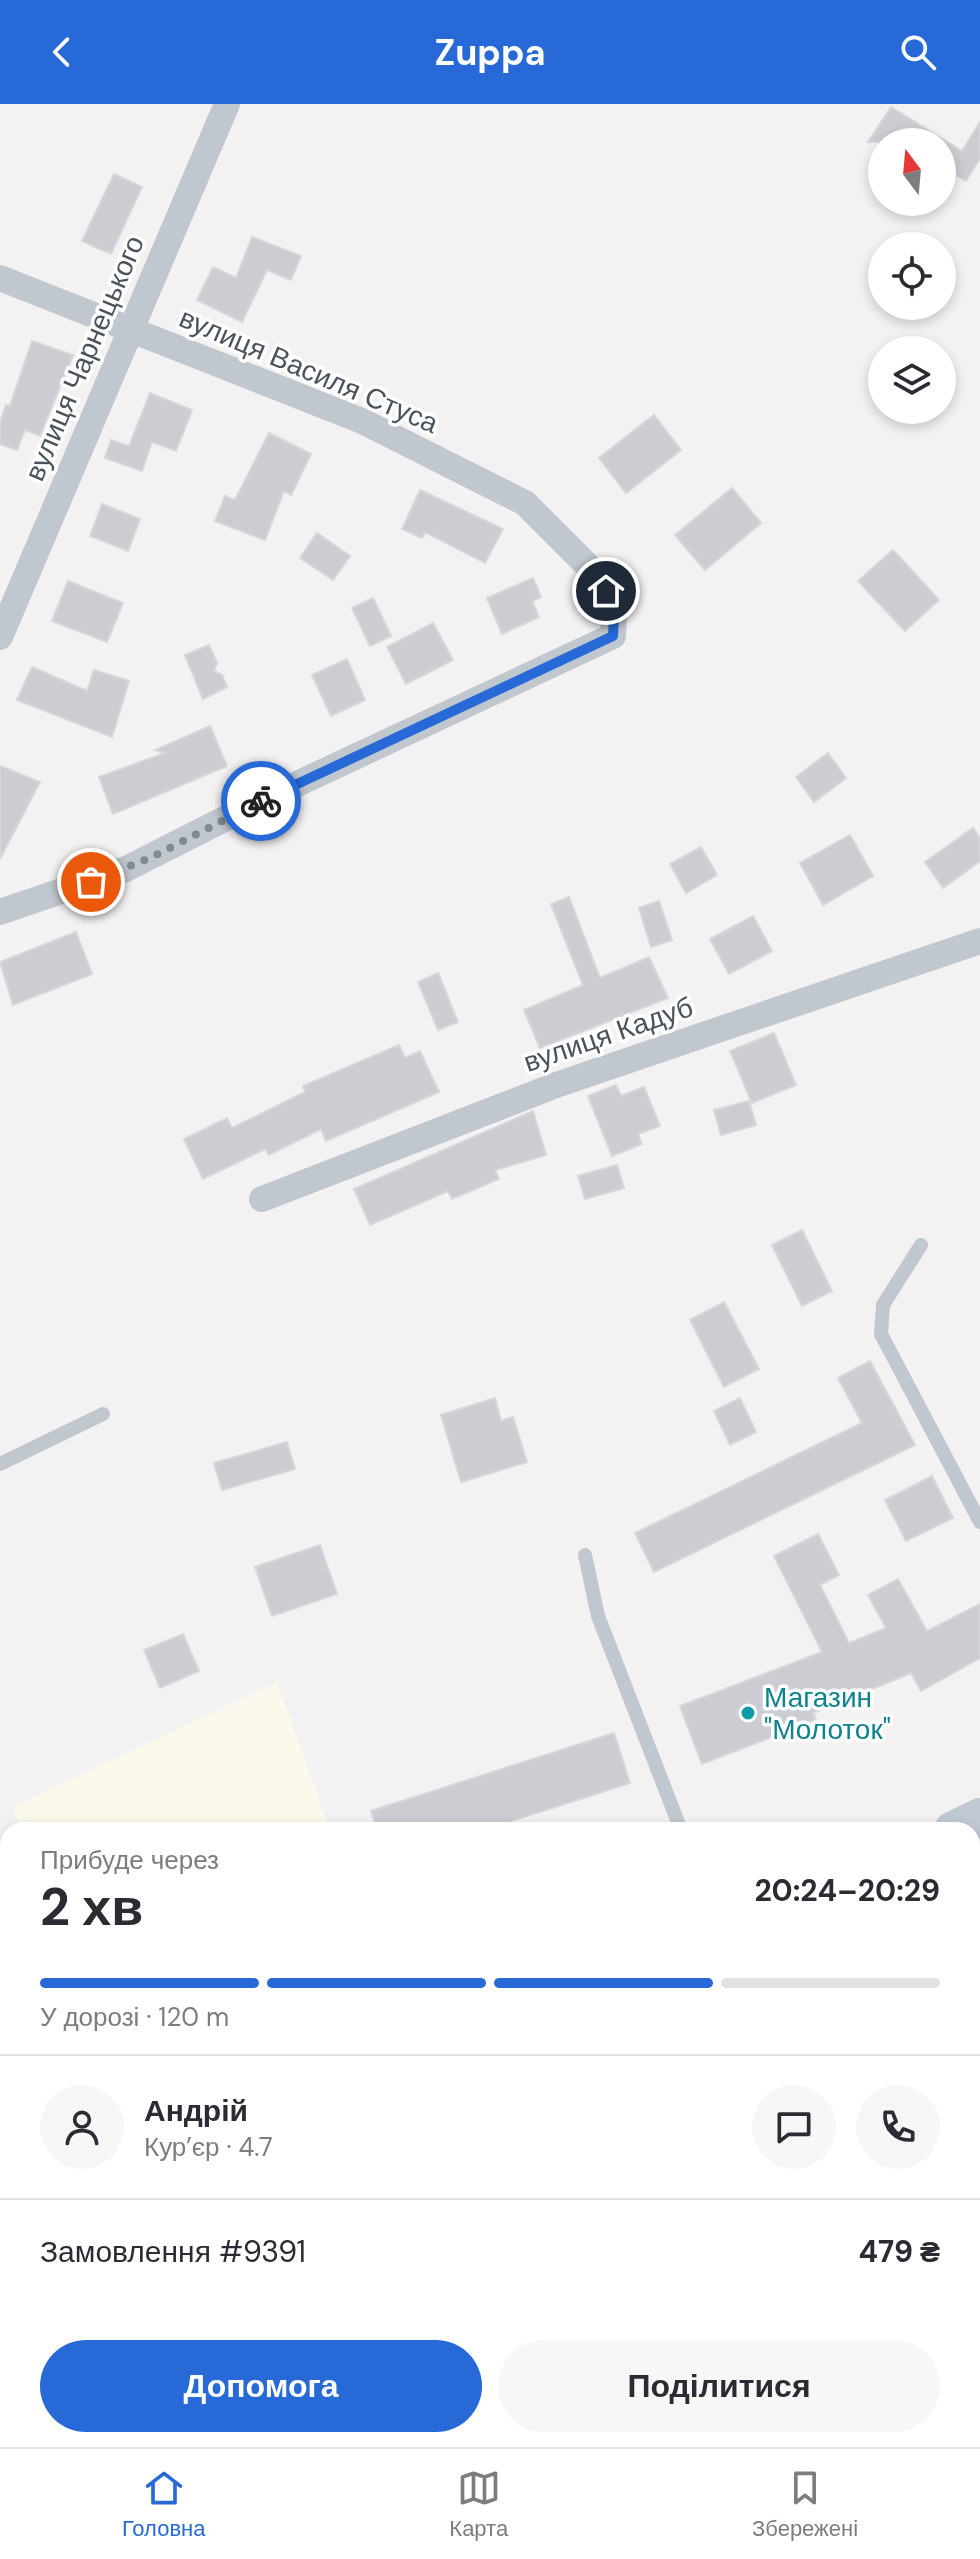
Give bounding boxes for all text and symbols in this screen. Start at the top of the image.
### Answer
text: Zuppa [434,29,546,76]
icon: back [40,30,84,74]
icon: search [896,30,940,74]
north arrow [868,128,956,216]
map controls [868,128,956,424]
street label: вулиця Чарнецького [16,230,153,486]
button: locate [868,232,956,320]
street label: вулиця Василя Стуса [174,299,444,442]
button: layers [868,336,956,424]
pin [572,557,640,625]
icon: home [584,569,628,613]
courier [221,761,301,841]
icon: bike [239,779,283,823]
pin [57,848,125,916]
icon: bag [69,860,113,904]
street label: вулиця Кадуб [519,988,698,1081]
place label: Магазин "Молоток" [764,1679,891,1748]
marker: Магазин "Молоток" [739,1704,757,1722]
text: Прибуде через [40,1843,219,1877]
text: 20:24–20:29 [754,1871,940,1910]
text: 2 хв [40,1873,143,1941]
text: У дорозі · 120 m [40,2000,229,2034]
button: person [40,2085,124,2169]
button: chat [752,2085,836,2169]
button: phone [856,2085,940,2169]
text: Андрій [144,2091,248,2130]
text: Кур’єр · 4.7 [144,2130,273,2164]
text: Замовлення #9391 [40,2232,306,2271]
text: 479 ₴ [859,2232,940,2271]
button: Допомога [40,2340,482,2432]
button: Поділитися [498,2340,940,2432]
tab: Головна [122,2466,206,2543]
tab: Карта [449,2466,508,2543]
tab: Збережені [752,2466,858,2543]

